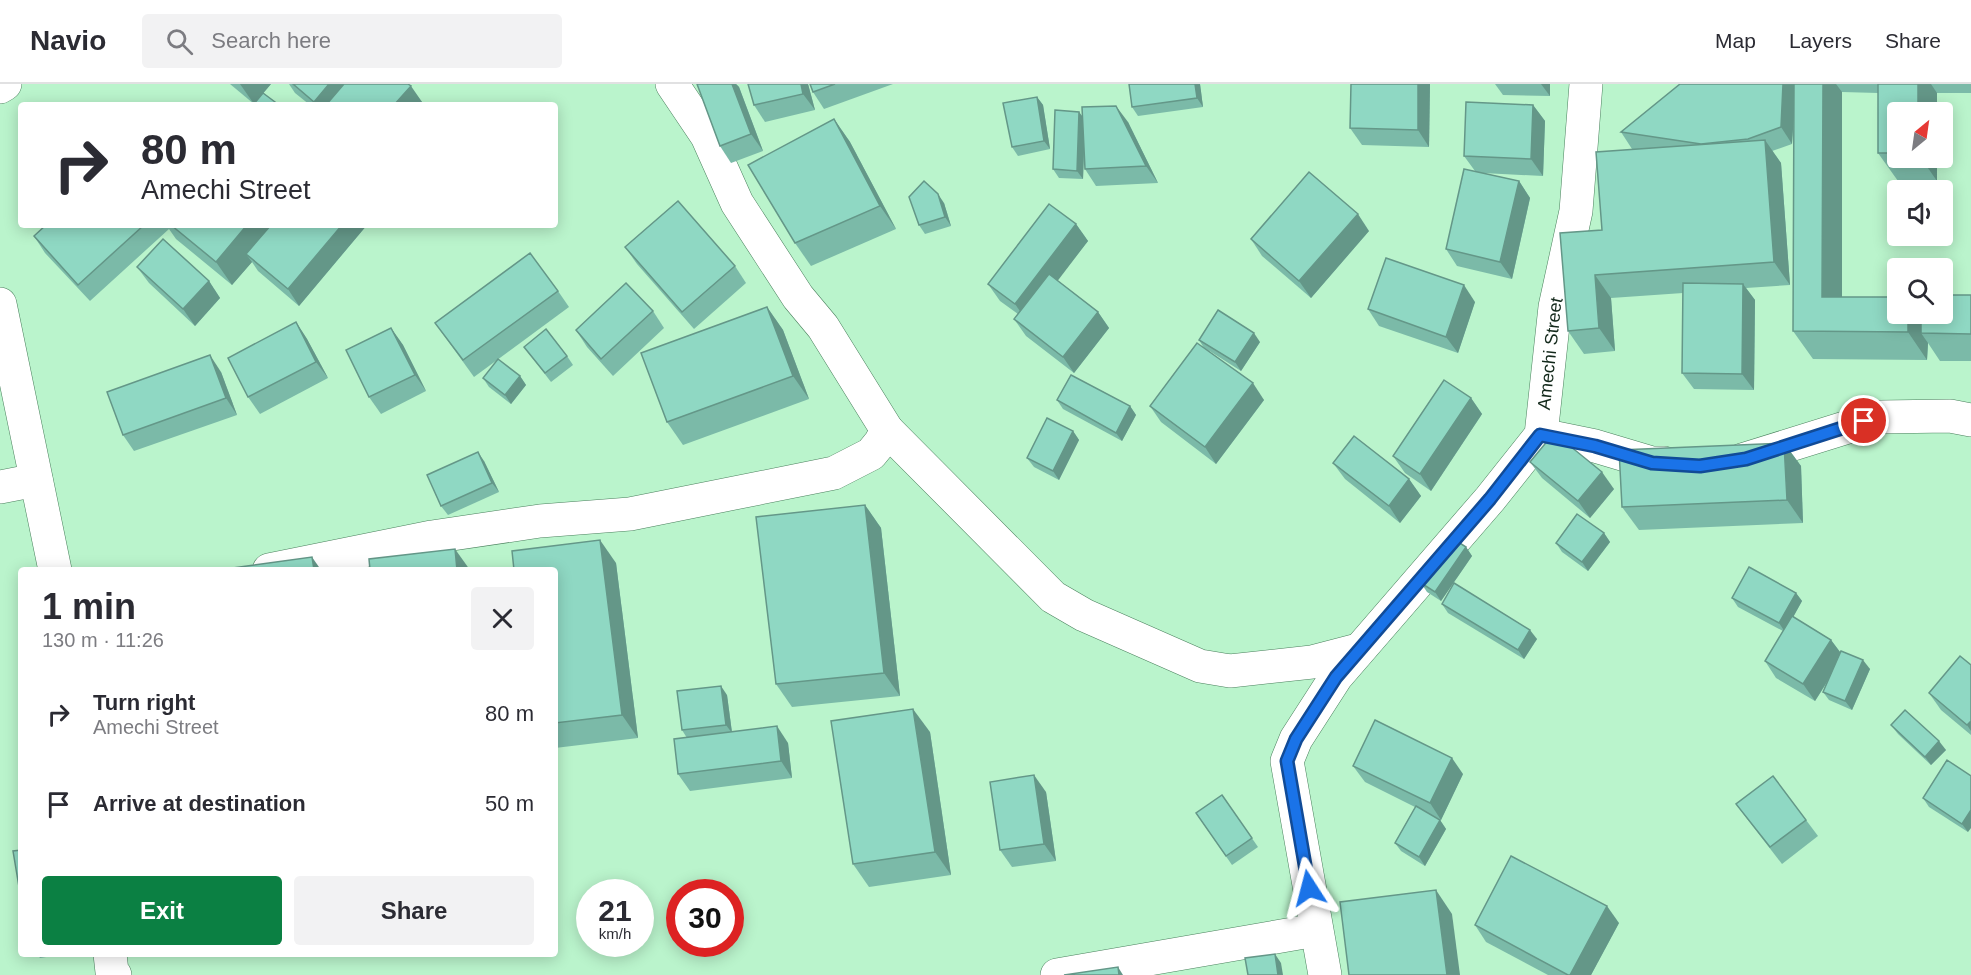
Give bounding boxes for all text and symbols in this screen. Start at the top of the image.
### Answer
search box [142,14,562,68]
text: Navio [30,25,106,56]
icon: search [163,25,196,58]
text: Search here [211,28,331,53]
text: Map [1715,29,1756,52]
text: Layers [1789,29,1852,52]
text: Share [1885,29,1941,52]
north arrow [1887,102,1953,168]
map controls [1887,102,1953,324]
icon: right [42,126,120,204]
text: 80 m [141,126,237,173]
text: Amechi Street [141,175,311,205]
button: sound [1887,180,1953,246]
button: search [1887,258,1953,324]
street label: Amechi Street [1534,295,1567,411]
pin [1838,395,1889,446]
icon: arrive [1847,404,1880,437]
text: 1 min [42,586,136,627]
button: close [471,587,534,650]
text: 130 m · 11:26 [42,629,164,651]
text: Turn right [93,690,195,715]
icon: right [42,698,75,731]
text: 80 m [485,701,534,726]
text: Amechi Street [93,716,219,738]
icon: arrive [42,788,75,821]
text: Arrive at destination [93,791,306,816]
text: 50 m [485,791,534,816]
position arrow [1277,856,1341,920]
button: Exit [42,876,282,945]
button: Share [294,876,534,945]
speed limit sign: 30 [666,879,744,957]
text: 21 [598,894,632,927]
text: km/h [599,925,631,942]

